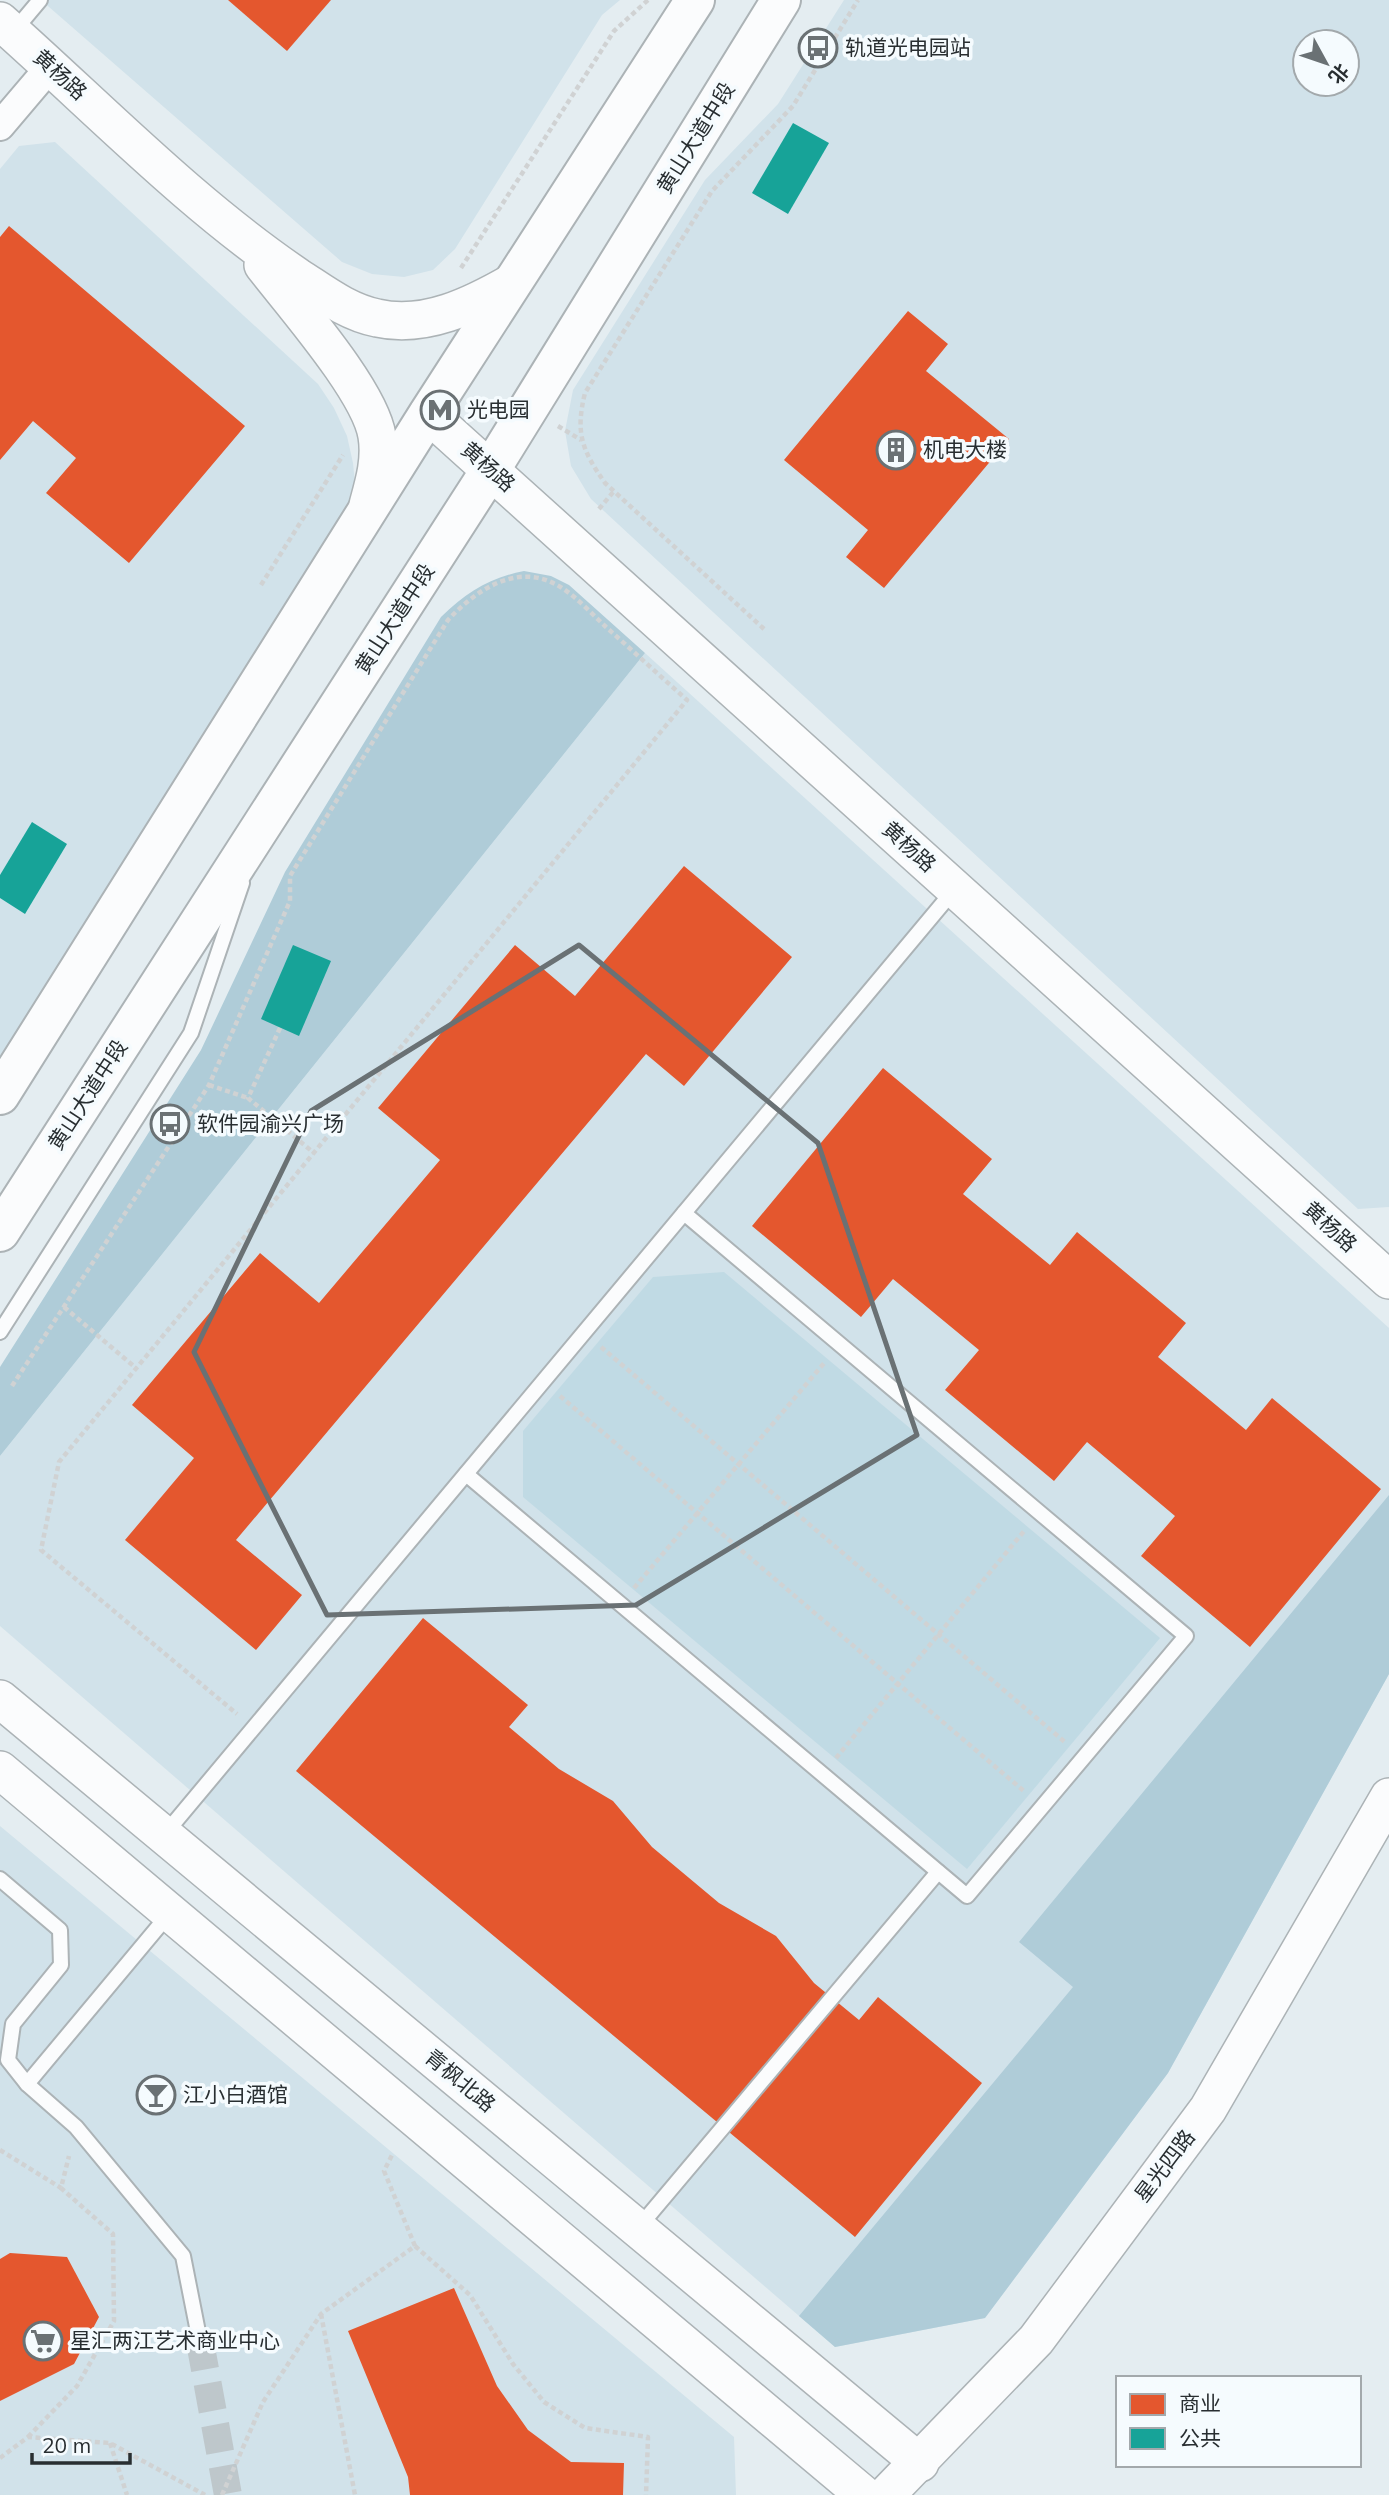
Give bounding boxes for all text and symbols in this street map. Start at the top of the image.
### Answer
bus stop icon: 轨道光电园站 [797,27,839,69]
north arrow [1291,28,1361,98]
place label: 轨道光电园站 [845,34,971,60]
street label: 黄杨路 [29,44,93,105]
text: 北 [1324,59,1354,89]
street label: 黄山大道中段 [651,77,740,198]
metro station icon: 光电园 [419,389,461,431]
place label: 光电园 [467,396,530,422]
building icon: 机电大楼 [875,429,917,471]
street label: 黄杨路 [456,436,521,497]
place label: 机电大楼 [923,436,1007,462]
street label: 黄山大道中段 [349,559,439,678]
street label: 黄杨路 [878,816,942,877]
street label: 黄山大道中段 [42,1035,132,1154]
bus stop icon: 软件园渝兴广场 [149,1103,191,1145]
place label: 软件园渝兴广场 [197,1110,344,1136]
street label: 黄杨路 [1299,1196,1363,1257]
street label: 青枫北路 [420,2043,501,2117]
bar icon: 江小白酒馆 [135,2074,177,2116]
place label: 江小白酒馆 [183,2081,288,2107]
street label: 星光四路 [1129,2124,1200,2207]
supermarket icon: 星汇两江艺术商业中心 [22,2320,64,2362]
place label: 星汇两江艺术商业中心 [70,2327,280,2353]
legend [1116,2376,1361,2467]
text: 商业 [1179,2390,1221,2416]
scale bar [32,2422,130,2466]
text: 公共 [1179,2425,1221,2451]
text: 20 m [42,2432,91,2458]

